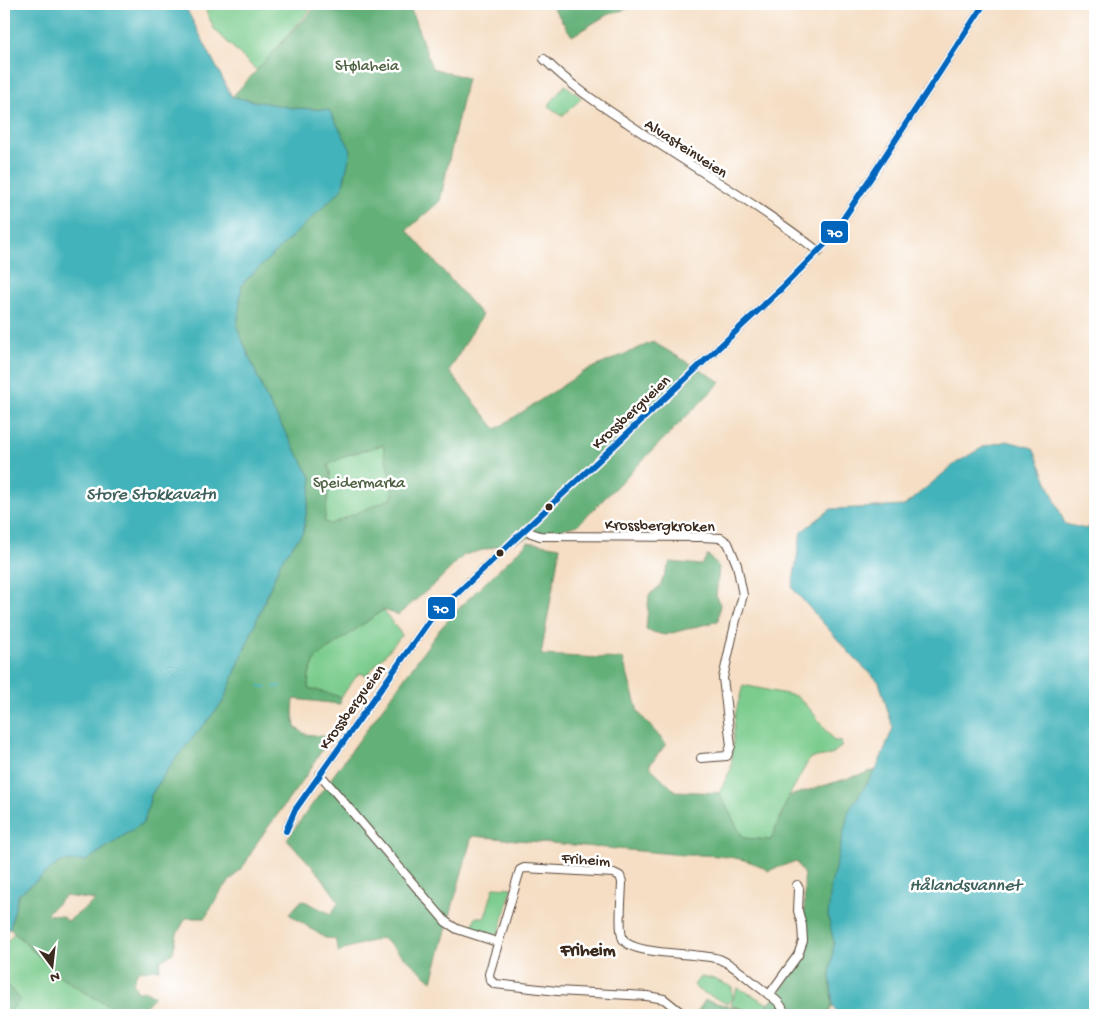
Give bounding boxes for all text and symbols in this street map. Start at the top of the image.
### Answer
park label: Stølaheia [335,58,400,77]
street label: Alvasteinveien [640,116,731,184]
line badge: 70 [820,220,849,244]
text: 70 [826,226,843,243]
street label: Krossbergveien [589,372,676,455]
park label: Speidermarka [313,475,406,494]
water label: Store Stokkavatn [86,485,216,506]
unlabelled marker [544,502,554,512]
street label: Krossbergkroken [605,517,716,538]
unlabelled marker [495,548,505,558]
line badge: 70 [427,596,456,620]
text: 70 [432,602,449,619]
street label: Krossbergveien [317,661,391,754]
street label: Friheim [560,850,611,873]
water label: Hålandsvannet [909,876,1024,897]
district label: Friheim [559,941,616,962]
north arrow [28,942,78,992]
text: N [48,967,61,986]

